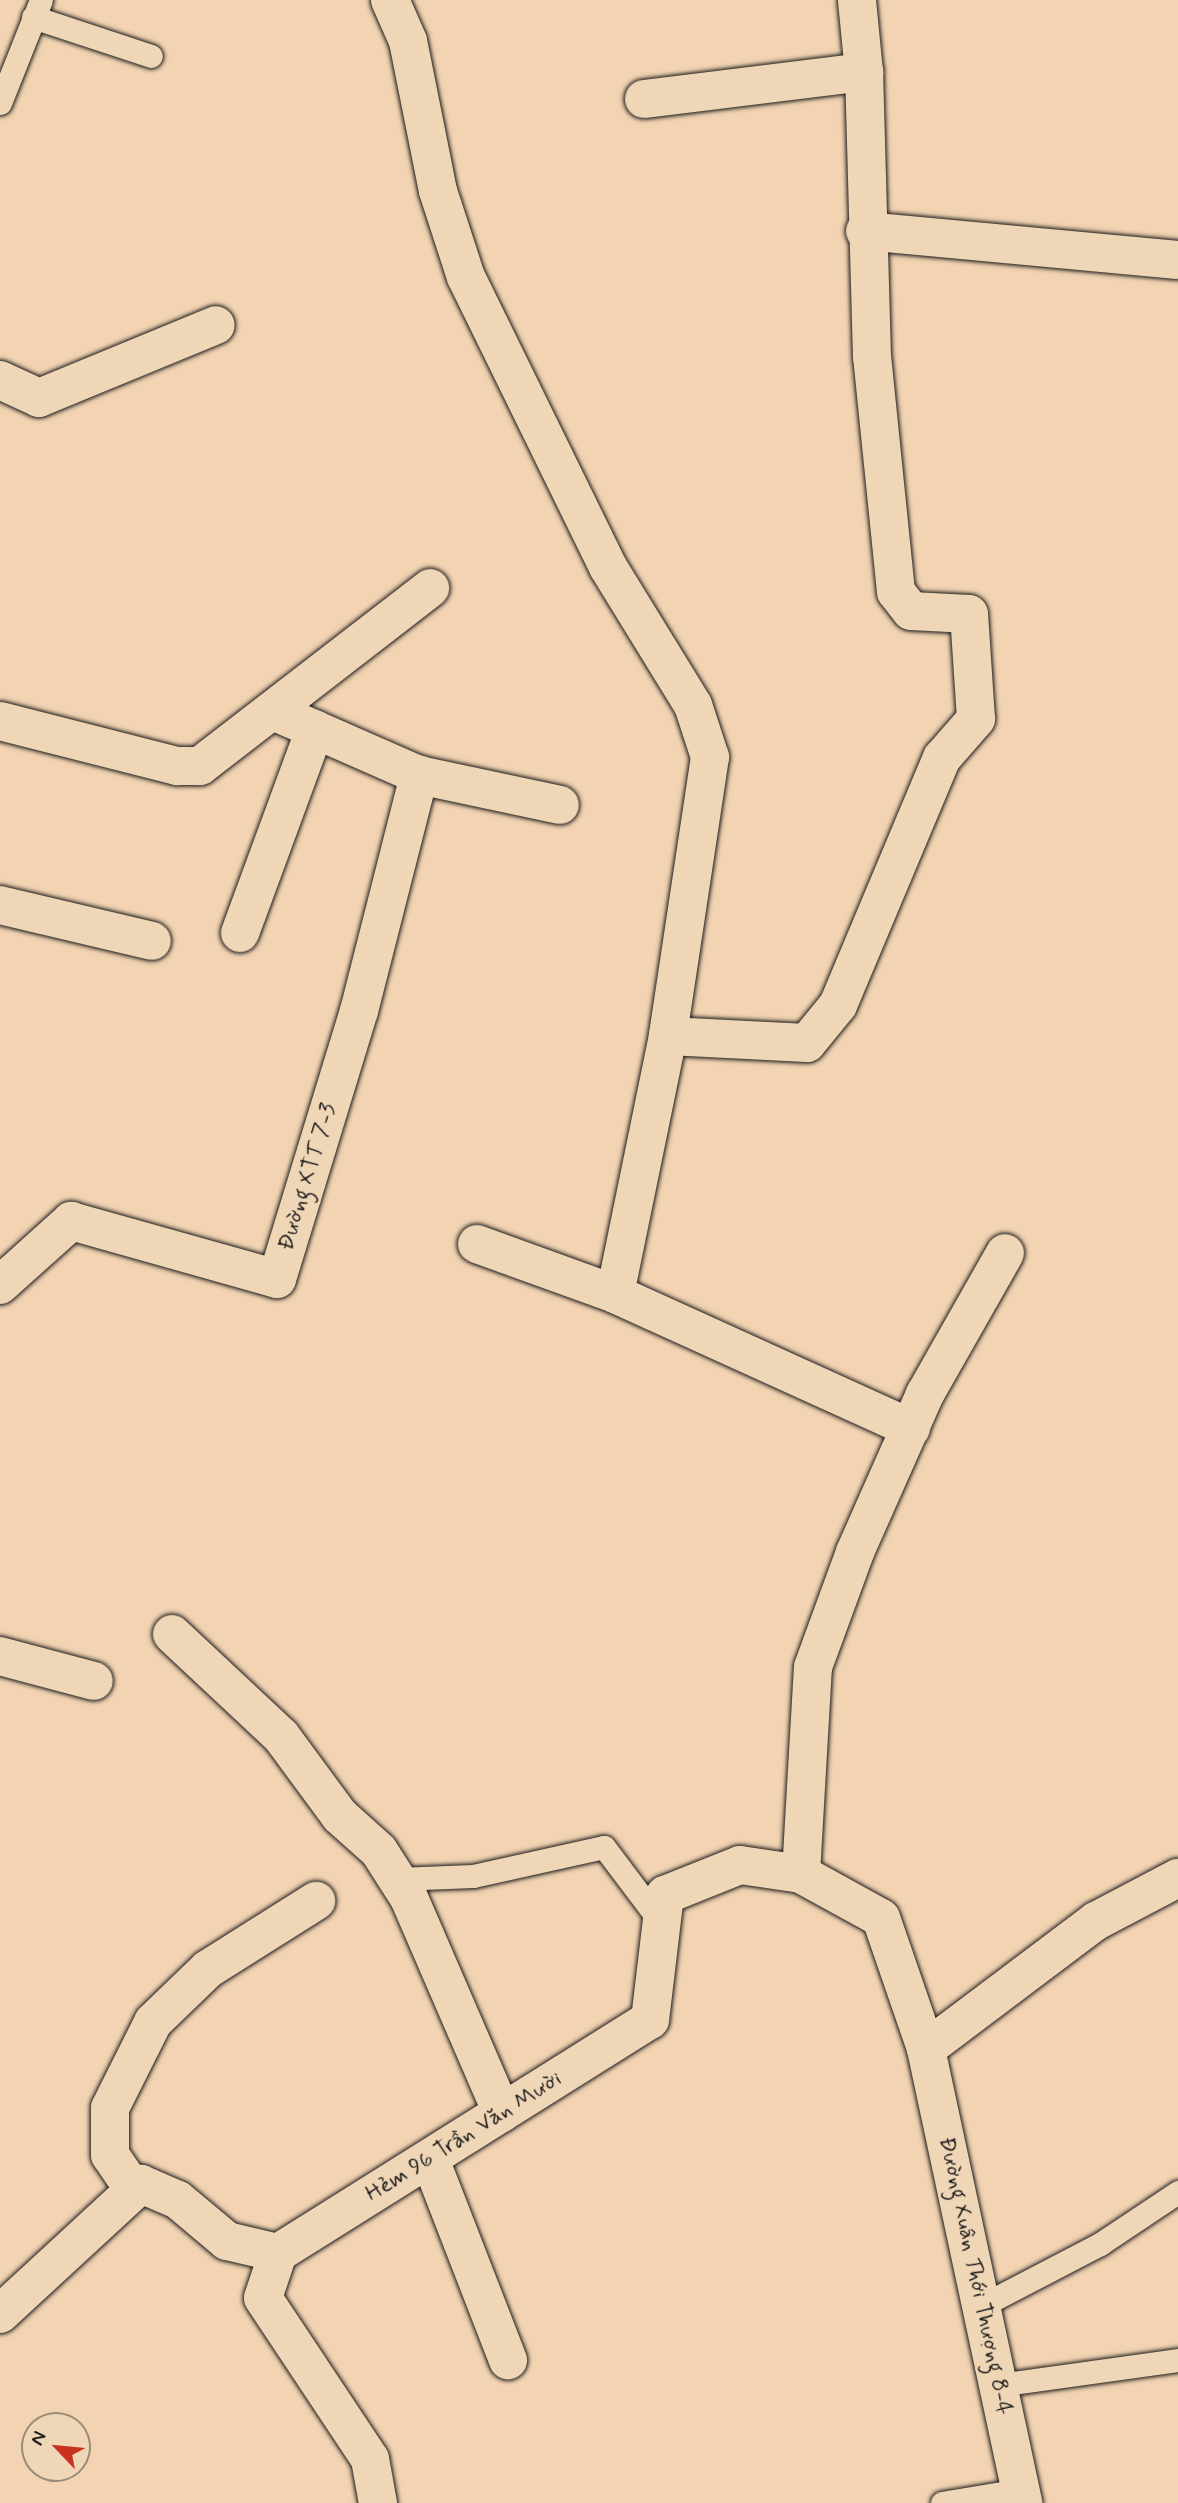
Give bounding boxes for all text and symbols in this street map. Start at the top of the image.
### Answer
street label: Đường XTT 7-3 [272,1099,344,1255]
street label: Hẻm 96 Trần Văn Mười [362,2066,566,2208]
street label: Đường Xuân Thới Thượng 8-4 [932,2135,1018,2417]
north arrow [21,2412,91,2482]
text: N [24,2427,52,2450]

